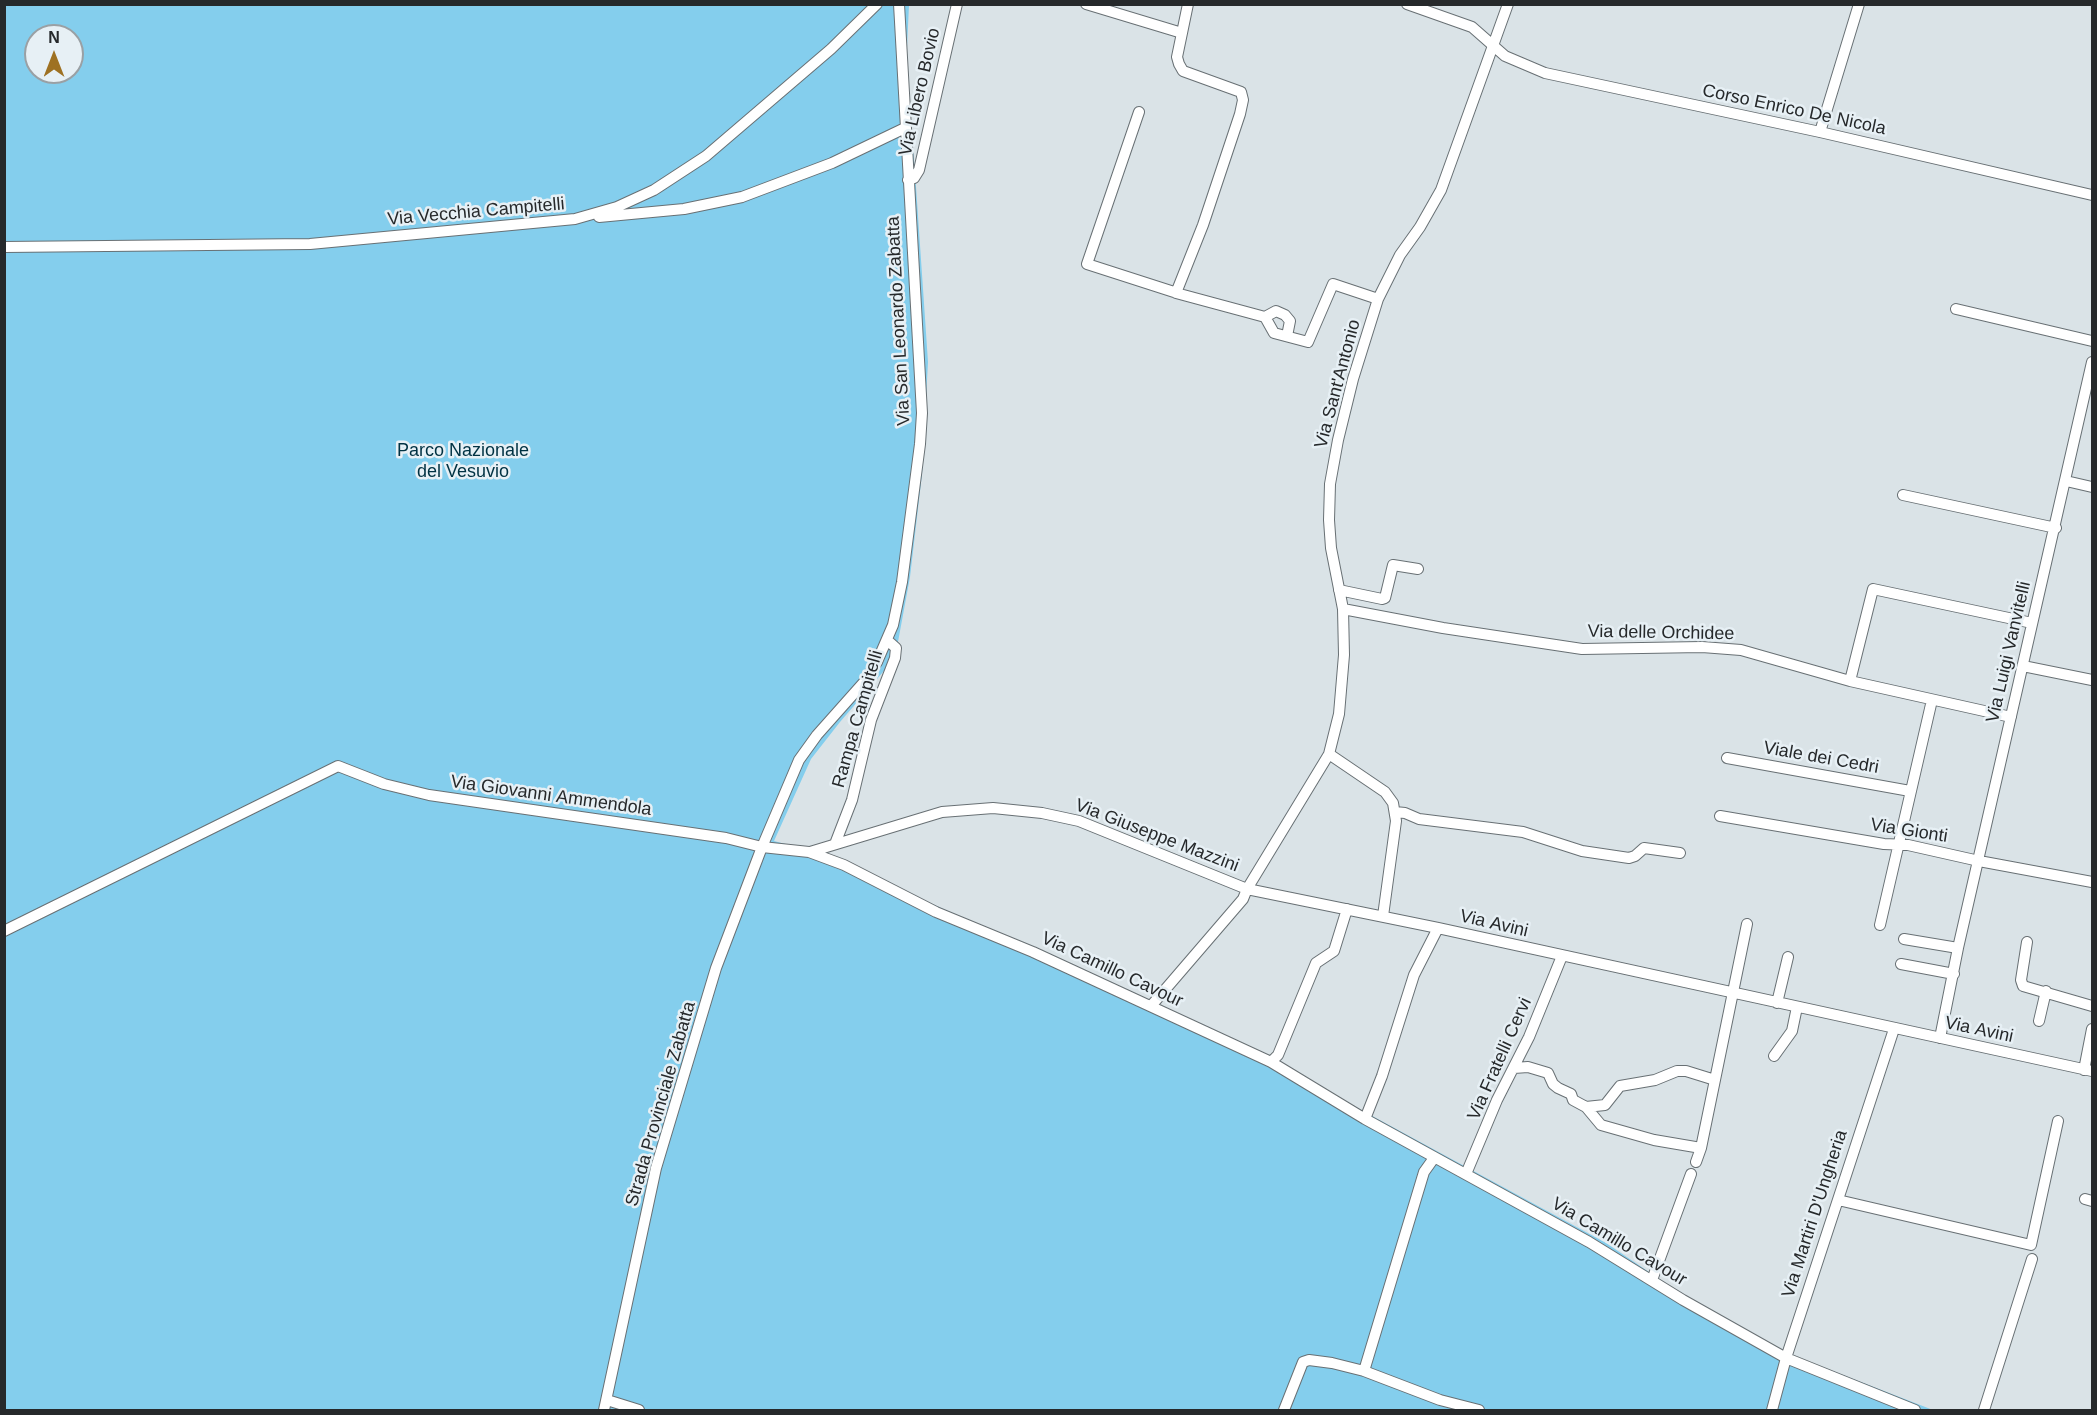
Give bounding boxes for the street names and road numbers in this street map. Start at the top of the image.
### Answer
street label: Via Libero Bovio [895,26,945,158]
street label: Corso Enrico De Nicola [1700,80,1888,140]
street label: Via Vecchia Campitelli [387,193,565,231]
street label: Via San Leonardo Zabatta [883,216,915,426]
street label: Via Sant'Antonio [1310,317,1366,451]
street label: Via Luigi Vanvitelli [1982,579,2036,725]
street label: Via delle Orchidee [1587,621,1735,645]
street label: Rampa Campitelli [828,648,888,790]
street label: Viale dei Cedri [1762,737,1880,779]
street label: Via Giovanni Ammendola [449,771,653,821]
street label: Via Giuseppe Mazzini [1072,795,1242,877]
street label: Via Gionti [1869,814,1949,848]
street label: Via Avini [1458,906,1530,942]
street label: Via Camillo Cavour [1038,928,1186,1012]
street label: Via Fratelli Cervi [1463,994,1537,1124]
street label: Strada Provinciale Zabatta [621,999,701,1209]
street label: Via Avini [1943,1012,2015,1048]
street label: Via Martiri D'Ungheria [1778,1127,1852,1301]
street label: Via Camillo Cavour [1548,1193,1690,1291]

